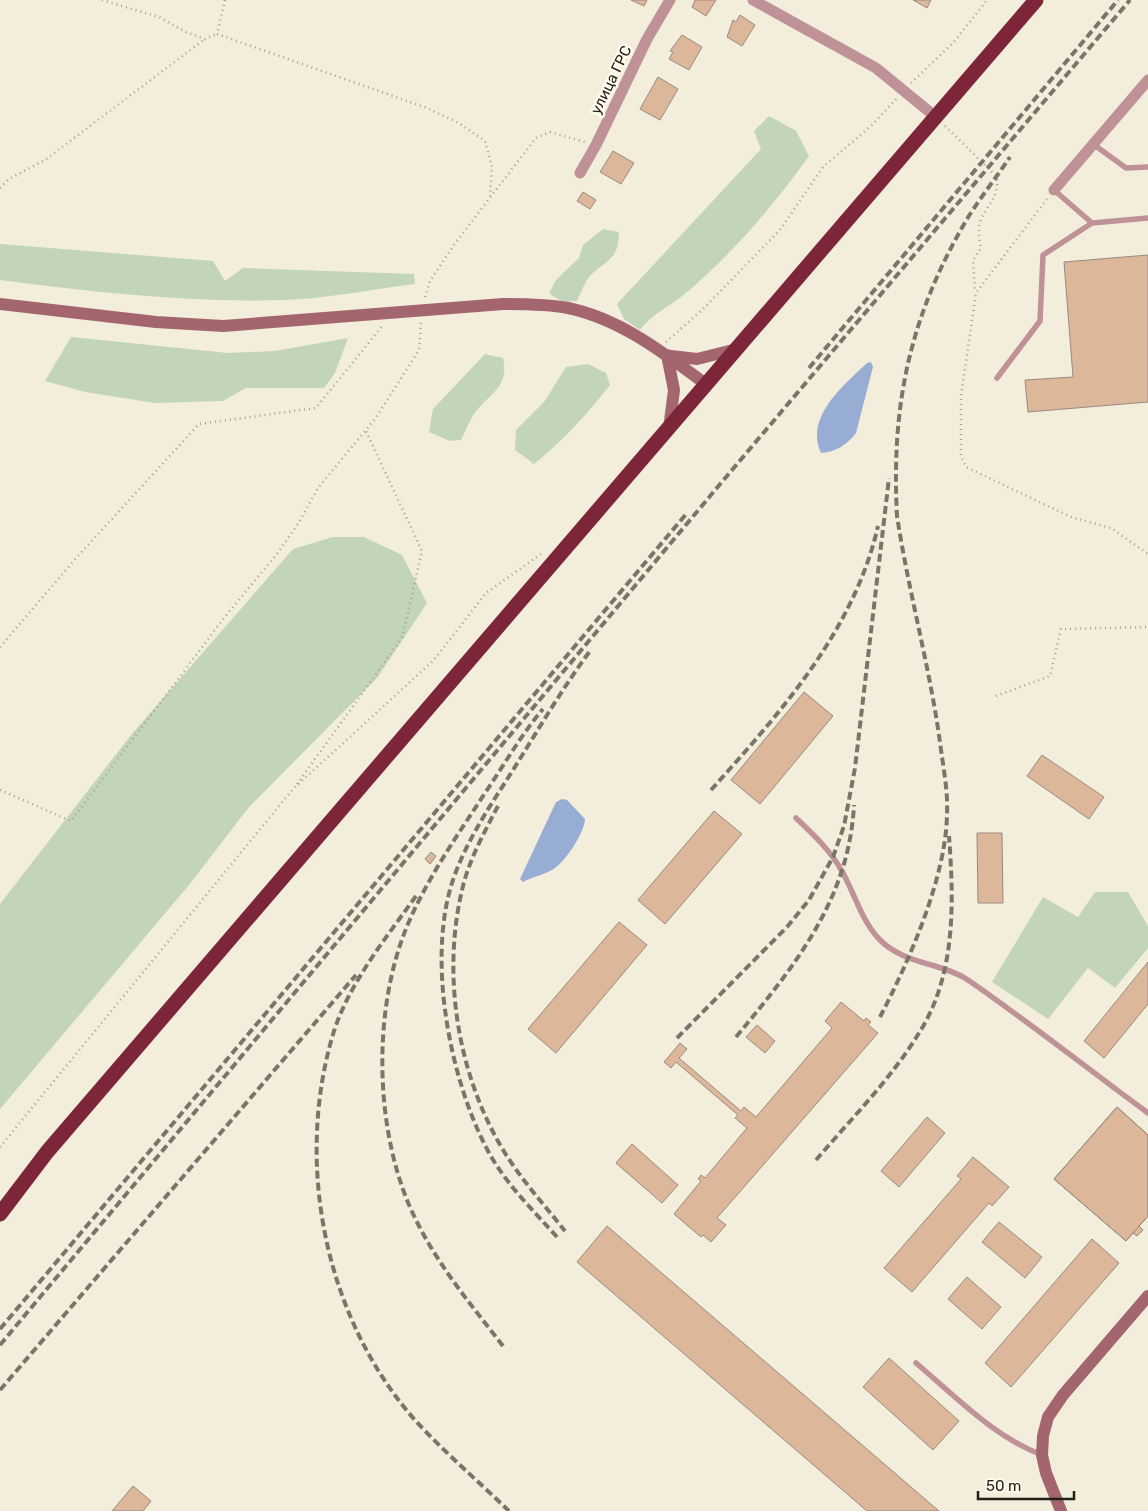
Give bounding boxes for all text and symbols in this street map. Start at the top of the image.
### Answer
street label: улица ГРС [587,43,635,117]
scale bar [978,1468,1074,1500]
text: 50 m [986,1477,1021,1495]

